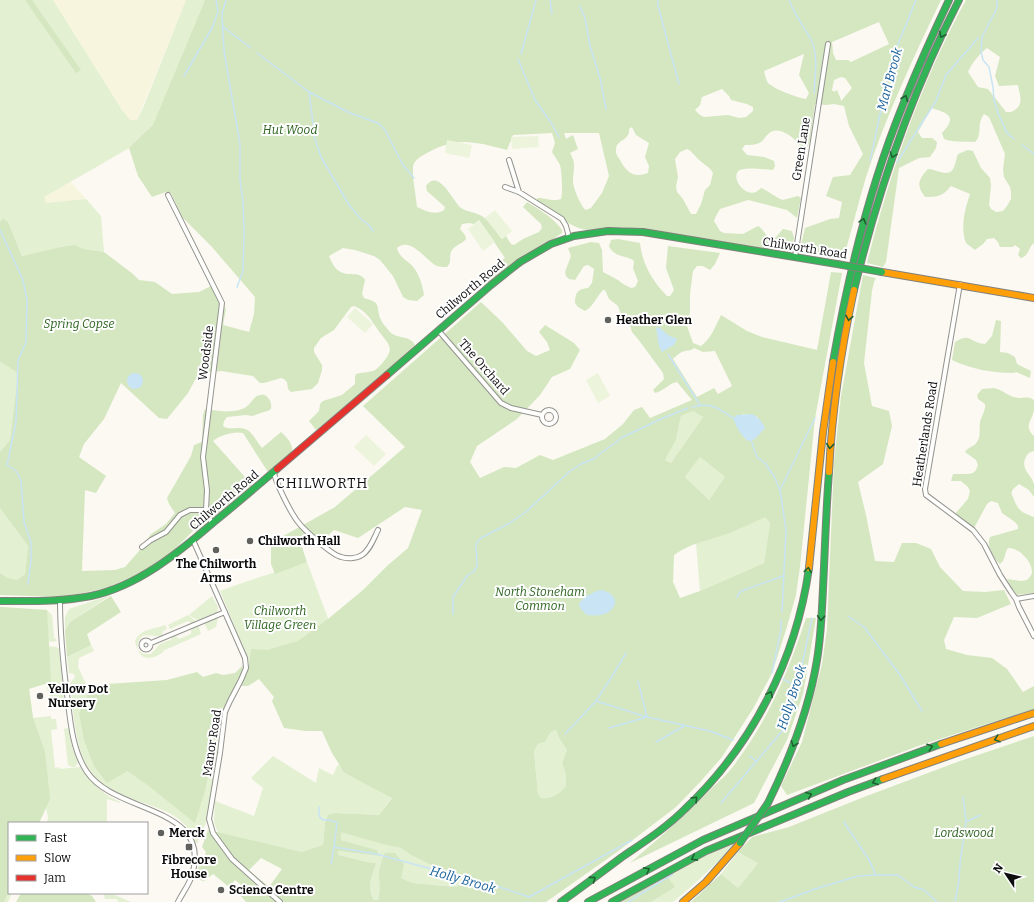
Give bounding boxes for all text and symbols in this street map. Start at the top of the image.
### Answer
one-way arrow [939,31,946,38]
water label: Marl Brook [874,45,905,112]
one-way arrow [901,94,909,101]
street label: Green Lane [789,116,813,182]
park label: Hut Wood [263,123,317,137]
one-way arrow [889,152,897,159]
one-way arrow [858,218,867,225]
street label: Chilworth Road [762,234,848,262]
street label: Chilworth Road [433,256,507,322]
place label: Heather Glen [616,313,692,327]
one-way arrow [845,314,854,321]
marker: Heather Glen [603,315,613,325]
park label: Spring Copse [44,317,114,331]
street label: Woodside [196,325,216,381]
street label: The Orchard [456,336,512,398]
street label: Heatherlands Road [910,380,940,488]
one-way arrow [826,443,835,449]
street label: Chilworth Road [187,467,261,533]
district label: CHILWORTH [276,475,368,492]
place label: Chilworth Hall [258,534,341,548]
marker: Chilworth Hall [245,536,255,546]
marker: The Chilworth Arms [211,545,221,555]
place label: The Chilworth Arms [176,557,257,585]
one-way arrow [803,567,812,573]
park label: North Stoneham Common [495,585,585,613]
park label: Chilworth Village Green [244,604,316,632]
one-way arrow [817,615,826,621]
water label: Holly Brook [774,662,809,732]
place label: Yellow Dot Nursery [48,682,108,710]
one-way arrow [765,690,773,698]
marker: Yellow Dot Nursery [35,691,45,701]
street label: Manor Road [200,709,224,777]
one-way arrow [994,734,1001,743]
one-way arrow [791,741,799,748]
one-way arrow [926,744,933,752]
one-way arrow [871,778,878,786]
one-way arrow [805,791,812,799]
one-way arrow [690,796,698,804]
legend [8,822,148,894]
place label: Merck [169,826,206,840]
park label: Lordswood [934,826,994,840]
marker: Merck [156,828,166,838]
text: Fast [44,831,68,845]
marker: Fibrecore House [184,842,194,852]
text: Slow [44,851,71,865]
place label: Fibrecore House [162,853,217,881]
one-way arrow [691,853,699,860]
north arrow [986,854,1026,894]
text: N [990,861,1006,876]
water label: Holly Brook [428,863,498,896]
one-way arrow [643,867,650,874]
text: Jam [43,871,66,885]
one-way arrow [588,877,595,884]
place label: Science Centre [229,883,314,897]
marker: Science Centre [216,885,226,895]

